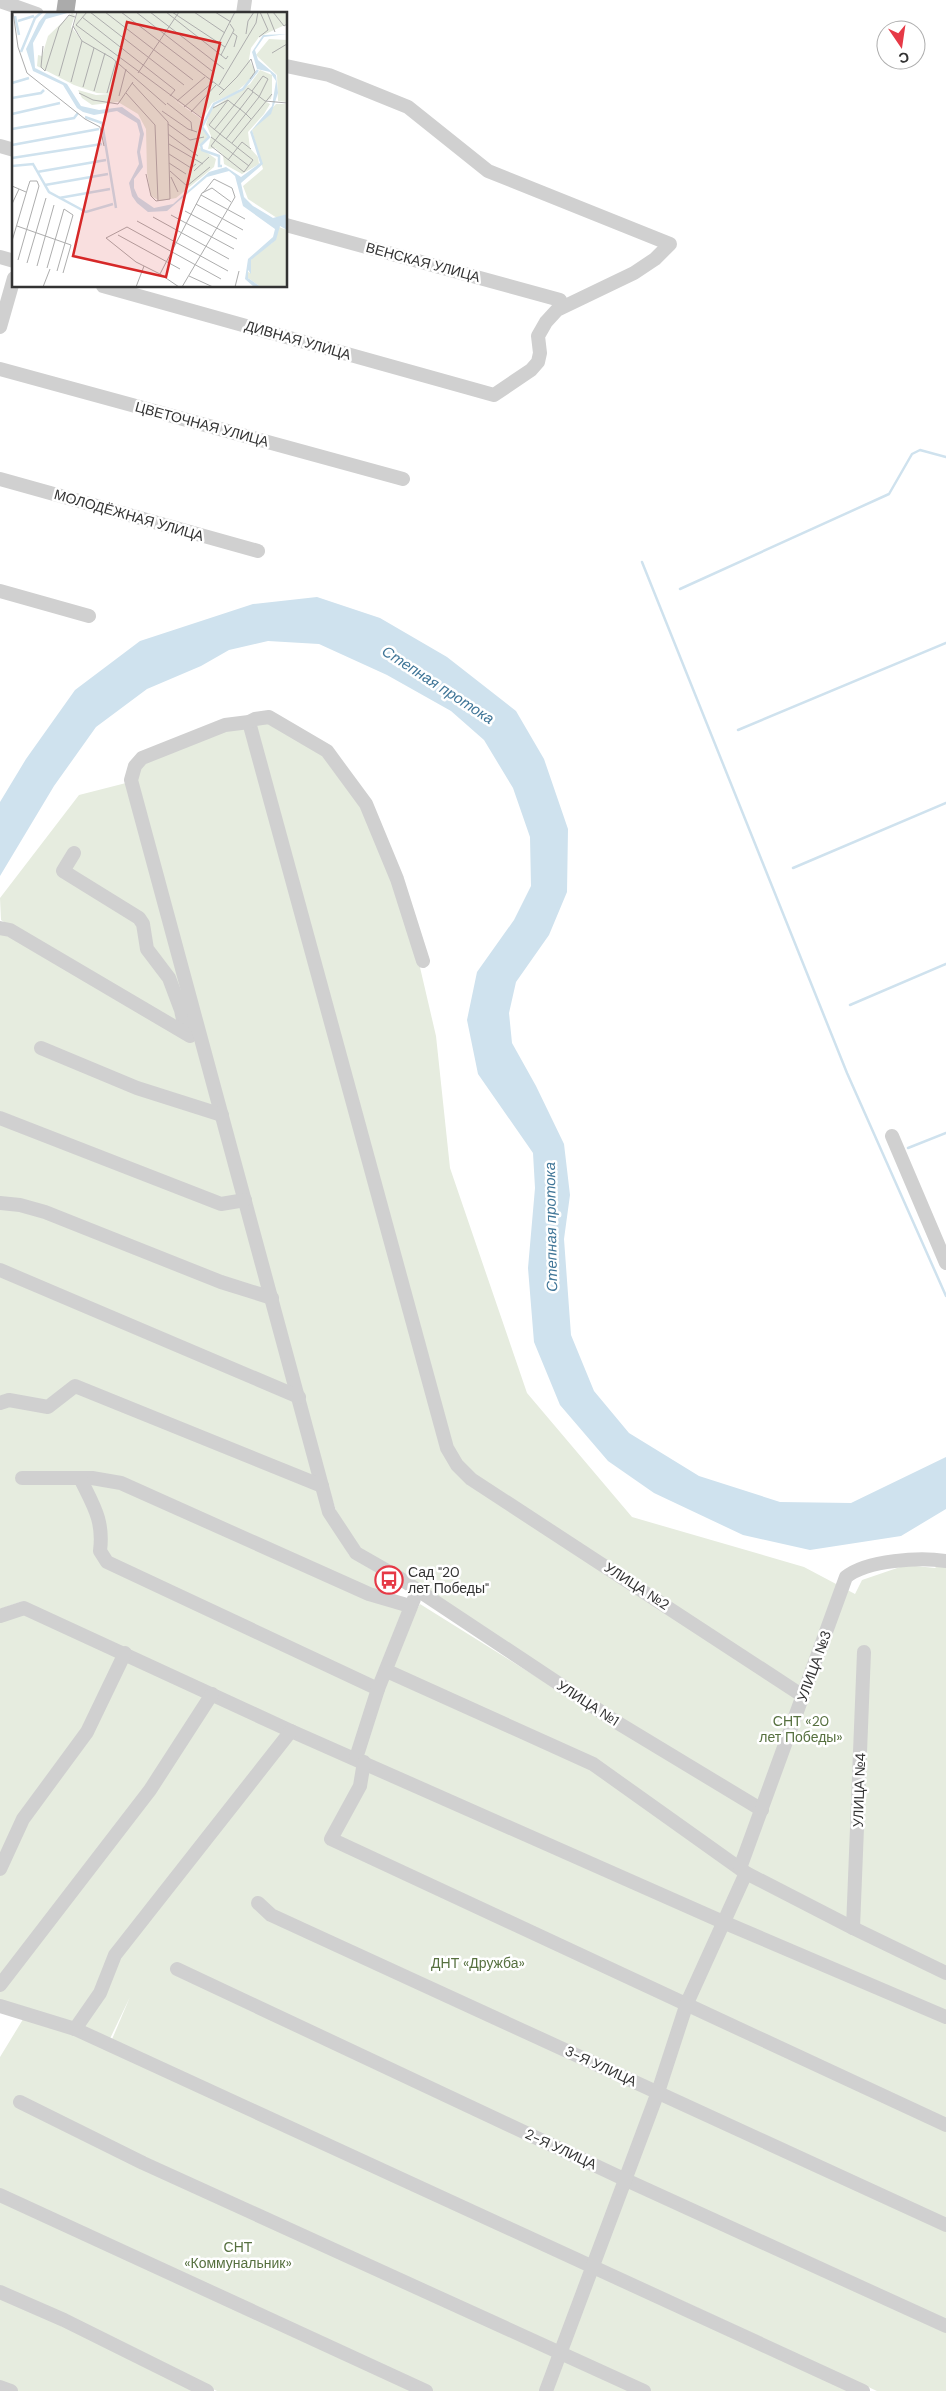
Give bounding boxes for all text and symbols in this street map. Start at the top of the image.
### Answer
inset map [12,12,288,288]
north arrow [876,20,926,70]
text: С [897,48,911,68]
street label: ВЕНСКАЯ УЛИЦА [364,238,483,286]
street label: ДИВНАЯ УЛИЦА [243,316,354,364]
street label: ЦВЕТОЧНАЯ УЛИЦА [133,398,271,451]
street label: МОЛОДЁЖНАЯ УЛИЦА [52,485,206,545]
water label: Степная протока [378,641,498,729]
water label: Степная протока [540,1162,562,1292]
street label: УЛИЦА №2 [601,1558,673,1614]
place label: Сад "20 лет Победы" [408,1563,489,1597]
bus stop icon: Сад "20 лет Победы" [374,1565,404,1595]
street label: УЛИЦА №3 [793,1628,835,1704]
street label: УЛИЦА №1 [554,1676,622,1730]
park label: СНТ «20 лет Победы» [759,1712,843,1746]
street label: УЛИЦА №4 [849,1752,869,1828]
park label: ДНТ «Дружба» [431,1954,525,1972]
street label: 3-Я УЛИЦА [562,2042,640,2091]
street label: 2-Я УЛИЦА [522,2125,600,2174]
park label: СНТ «Коммунальник» [184,2238,292,2272]

